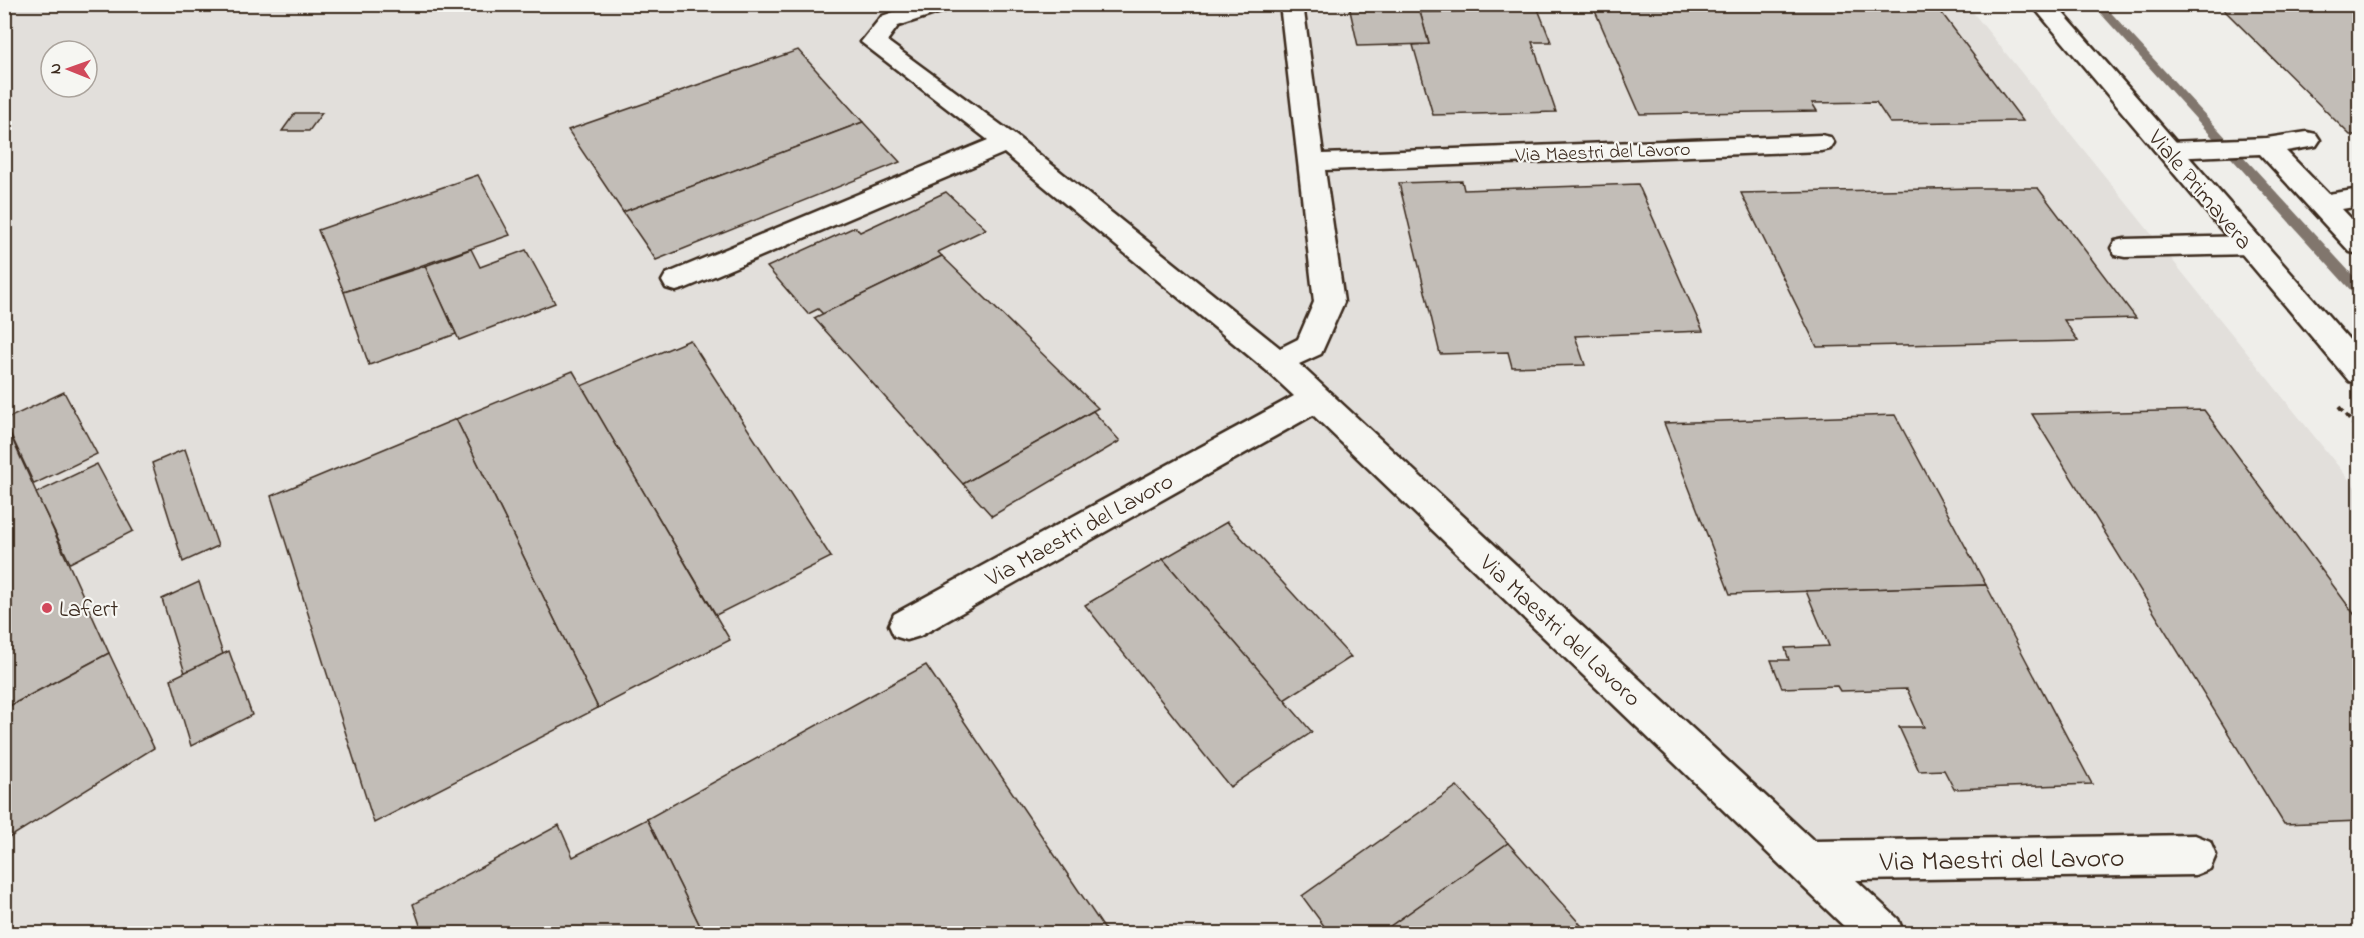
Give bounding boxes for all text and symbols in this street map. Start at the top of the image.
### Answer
north arrow [39,39,99,99]
text: N [44,63,68,74]
street label: Viale Primavera [2138,122,2260,258]
street label: Via Maestri del Lavoro [1514,136,1691,171]
street label: Via Maestri del Lavoro [979,465,1180,598]
street label: Via Maestri del Lavoro [1470,547,1648,716]
place label: Lafert [59,593,118,628]
marker: Lafert [40,601,54,615]
street label: Via Maestri del Lavoro [1878,839,2125,884]

